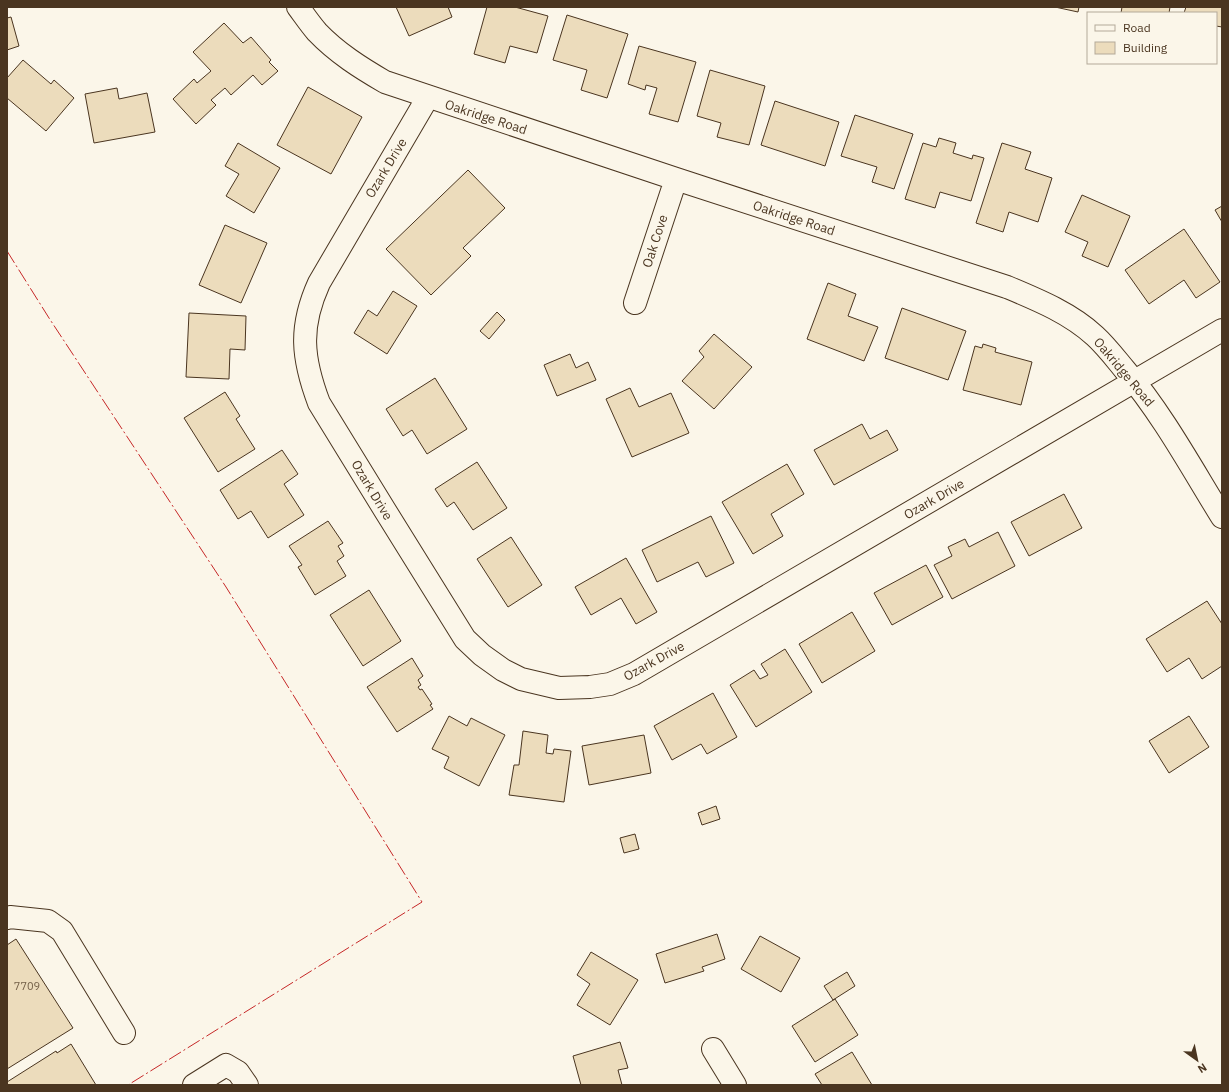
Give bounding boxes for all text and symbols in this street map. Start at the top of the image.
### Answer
legend [1087,12,1217,64]
text: Road [1123,20,1151,35]
text: Building [1123,40,1168,55]
street label: Oakridge Road [443,96,529,138]
street label: Ozark Drive [361,135,411,201]
street label: Oakridge Road [751,197,837,239]
street label: Oak Cove [638,212,672,270]
street label: Oakridge Road [1090,334,1158,410]
street label: Ozark Drive [347,457,397,523]
street label: Ozark Drive [901,475,967,523]
street label: Ozark Drive [621,637,687,685]
house number: 7709 [14,979,40,993]
north arrow [1177,1040,1217,1080]
text: N [1195,1060,1210,1076]

